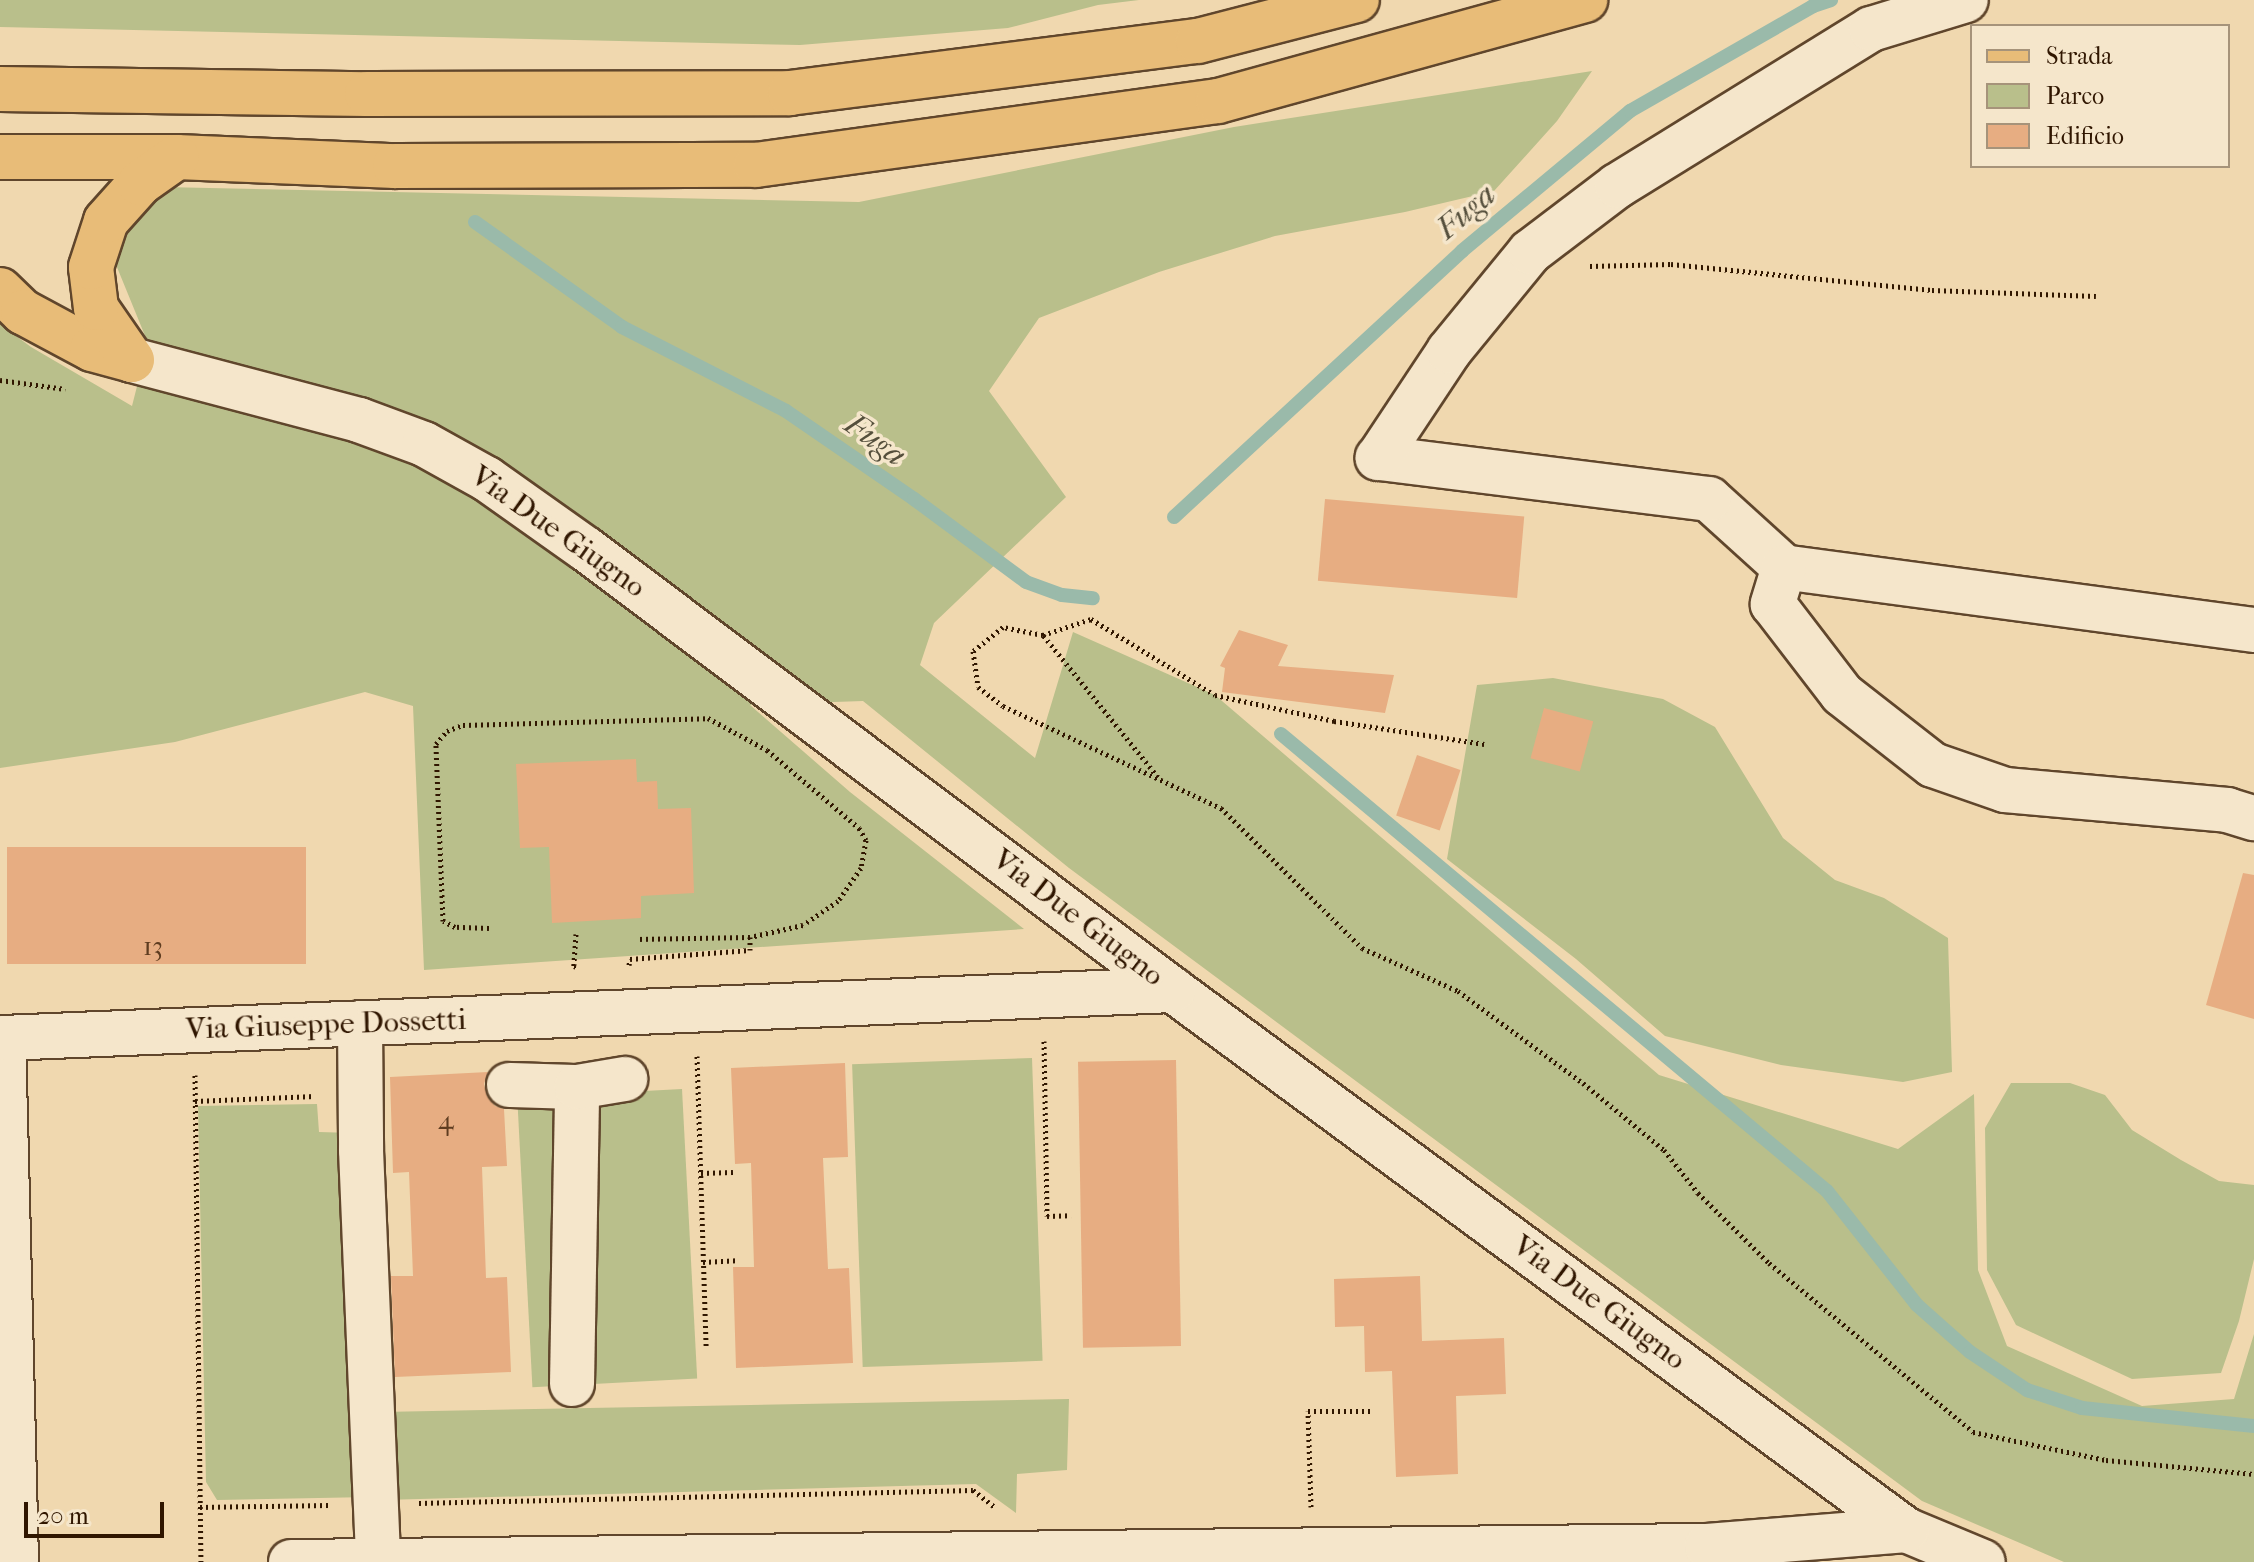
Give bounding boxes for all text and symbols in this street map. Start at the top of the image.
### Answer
legend [1970,24,2230,168]
text: Strada [2046,42,2112,70]
text: Parco [2046,82,2104,110]
text: Edificio [2046,122,2124,150]
water label: Fuga [1428,176,1504,248]
water label: Fuga [837,405,913,475]
street label: Via Due Giugno [464,458,652,606]
street label: Via Due Giugno [985,842,1171,994]
house number: 13 [143,931,163,963]
street label: Via Giuseppe Dossetti [185,1002,467,1048]
house number: 4 [438,1105,454,1137]
street label: Via Due Giugno [1505,1228,1693,1378]
scale bar [28,1486,168,1536]
text: 20 m [38,1502,89,1530]

